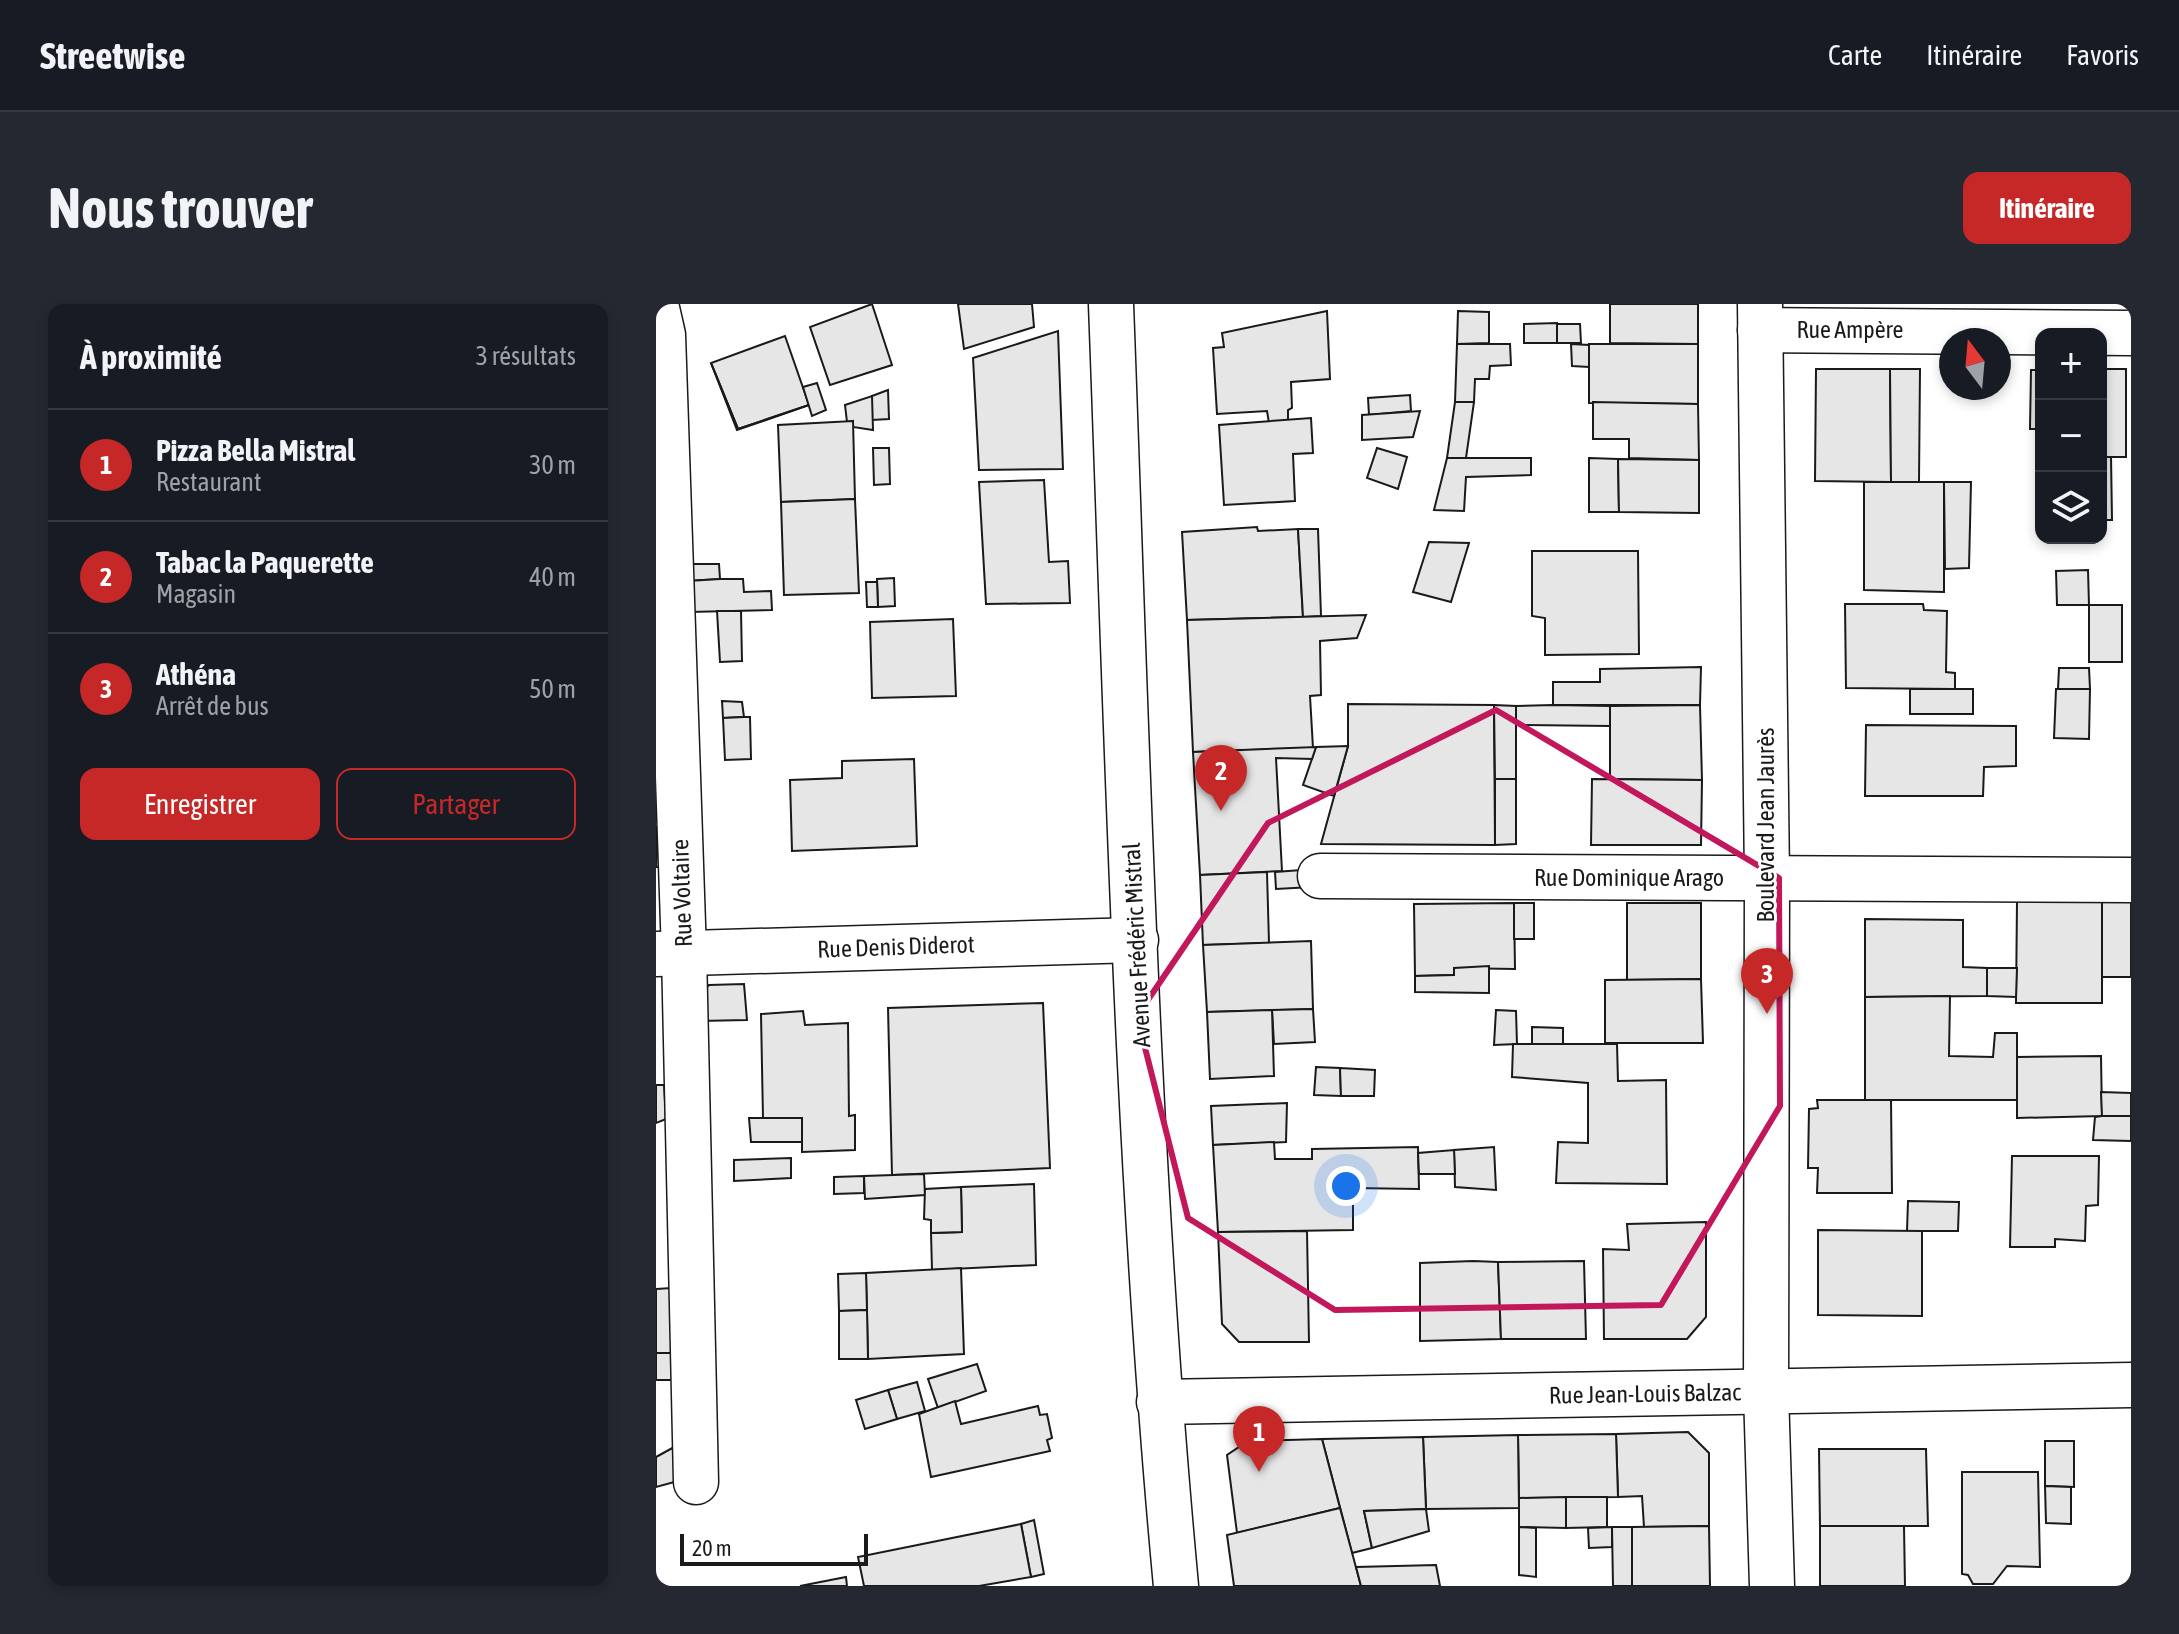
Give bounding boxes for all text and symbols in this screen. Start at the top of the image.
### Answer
text: Streetwise [40,34,185,77]
text: Carte [1828,39,1882,71]
text: Itinéraire [1926,39,2022,71]
text: Favoris [2066,39,2139,71]
button: Itinéraire [1963,172,2131,244]
text: Nous trouver [48,176,312,240]
street label: Rue Ampère [1796,316,1904,343]
north arrow [1939,328,2011,400]
map controls [2035,328,2107,544]
button: + [2035,328,2107,400]
text: À proximité [80,337,222,376]
text: 3 résultats [476,341,576,371]
button: − [2035,400,2107,472]
text: Pizza Bella Mistral [156,433,355,467]
text: 1 [100,450,112,480]
text: 30 m [529,450,576,480]
text: Restaurant [156,467,261,497]
button: layers [2035,472,2107,544]
text: Tabac la Paquerette [156,545,374,579]
text: 2 [100,562,112,592]
text: 40 m [529,562,576,592]
text: Magasin [156,579,236,609]
text: Athéna [156,657,236,691]
text: 3 [100,674,112,704]
text: 50 m [529,674,576,704]
text: Arrêt de bus [156,691,269,721]
street label: Boulevard Jean Jaurès [1752,727,1779,923]
pin: 2 [1195,745,1247,811]
button: Enregistrer [80,768,320,840]
button: Partager [336,768,576,840]
street label: Rue Voltaire [666,839,697,947]
street label: Avenue Frédéric Mistral [1118,841,1155,1048]
street label: Rue Dominique Arago [1534,864,1724,891]
street label: Rue Denis Diderot [817,930,975,963]
pin: 3 [1741,948,1793,1014]
your location [1326,1166,1366,1206]
street label: Rue Jean-Louis Balzac [1549,1378,1741,1409]
pin: 1 [1233,1406,1285,1472]
scale bar [680,1530,868,1566]
text: 20 m [692,1535,732,1561]

